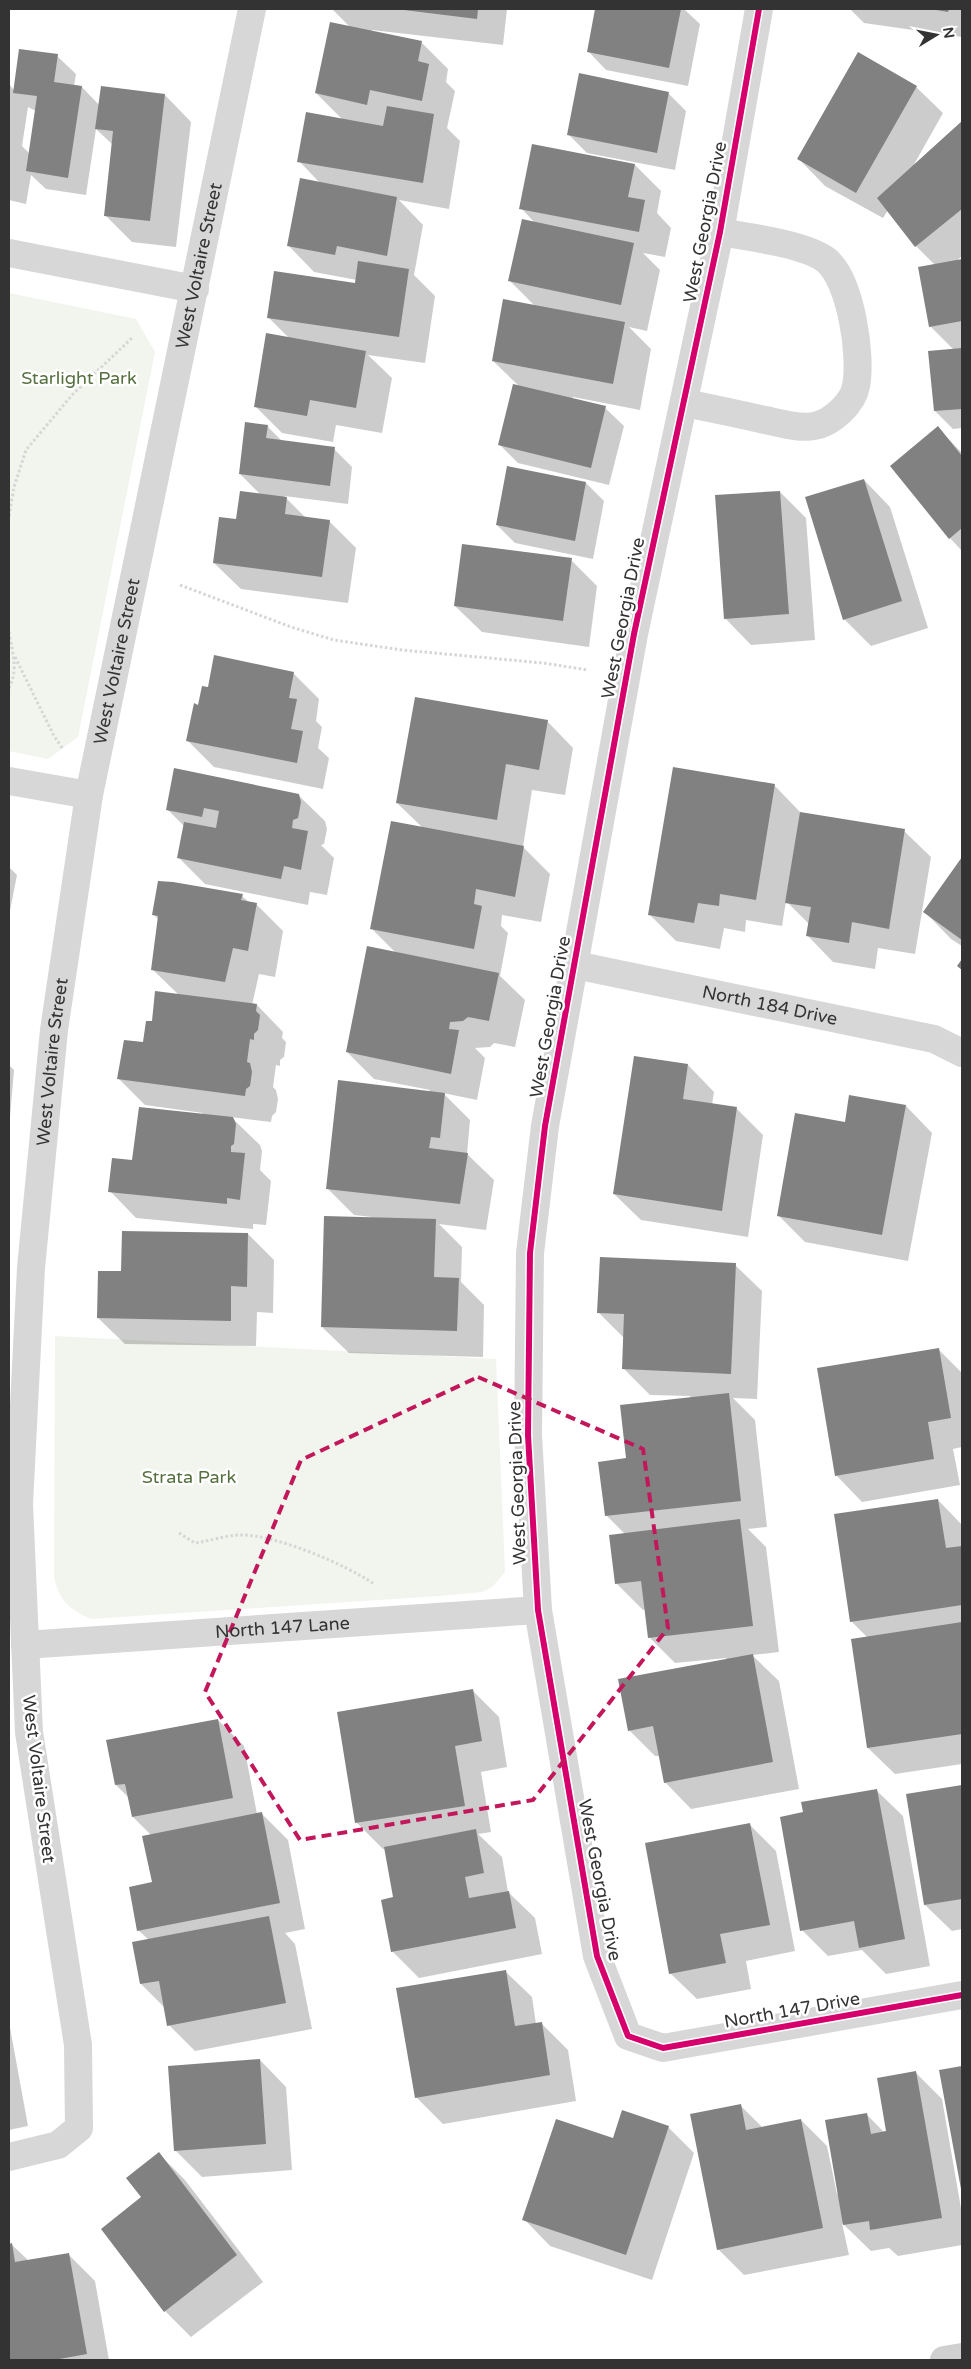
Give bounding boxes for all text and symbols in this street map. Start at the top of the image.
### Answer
north arrow [911,10,961,60]
text: N [939,26,958,40]
street label: West Georgia Drive [679,139,731,305]
street label: West Voltaire Street [171,181,227,351]
park label: Starlight Park [21,367,137,389]
street label: West Georgia Drive [597,535,649,701]
street label: West Voltaire Street [89,576,145,746]
street label: West Georgia Drive [525,934,575,1100]
street label: West Voltaire Street [32,976,73,1147]
street label: North 184 Drive [700,981,840,1030]
street label: West Georgia Drive [503,1401,531,1565]
park label: Strata Park [142,1466,236,1488]
street label: North 147 Lane [214,1612,350,1643]
street label: West Voltaire Street [18,1694,60,1864]
street label: West Georgia Drive [574,1797,626,1963]
street label: North 147 Drive [722,1987,862,2033]

